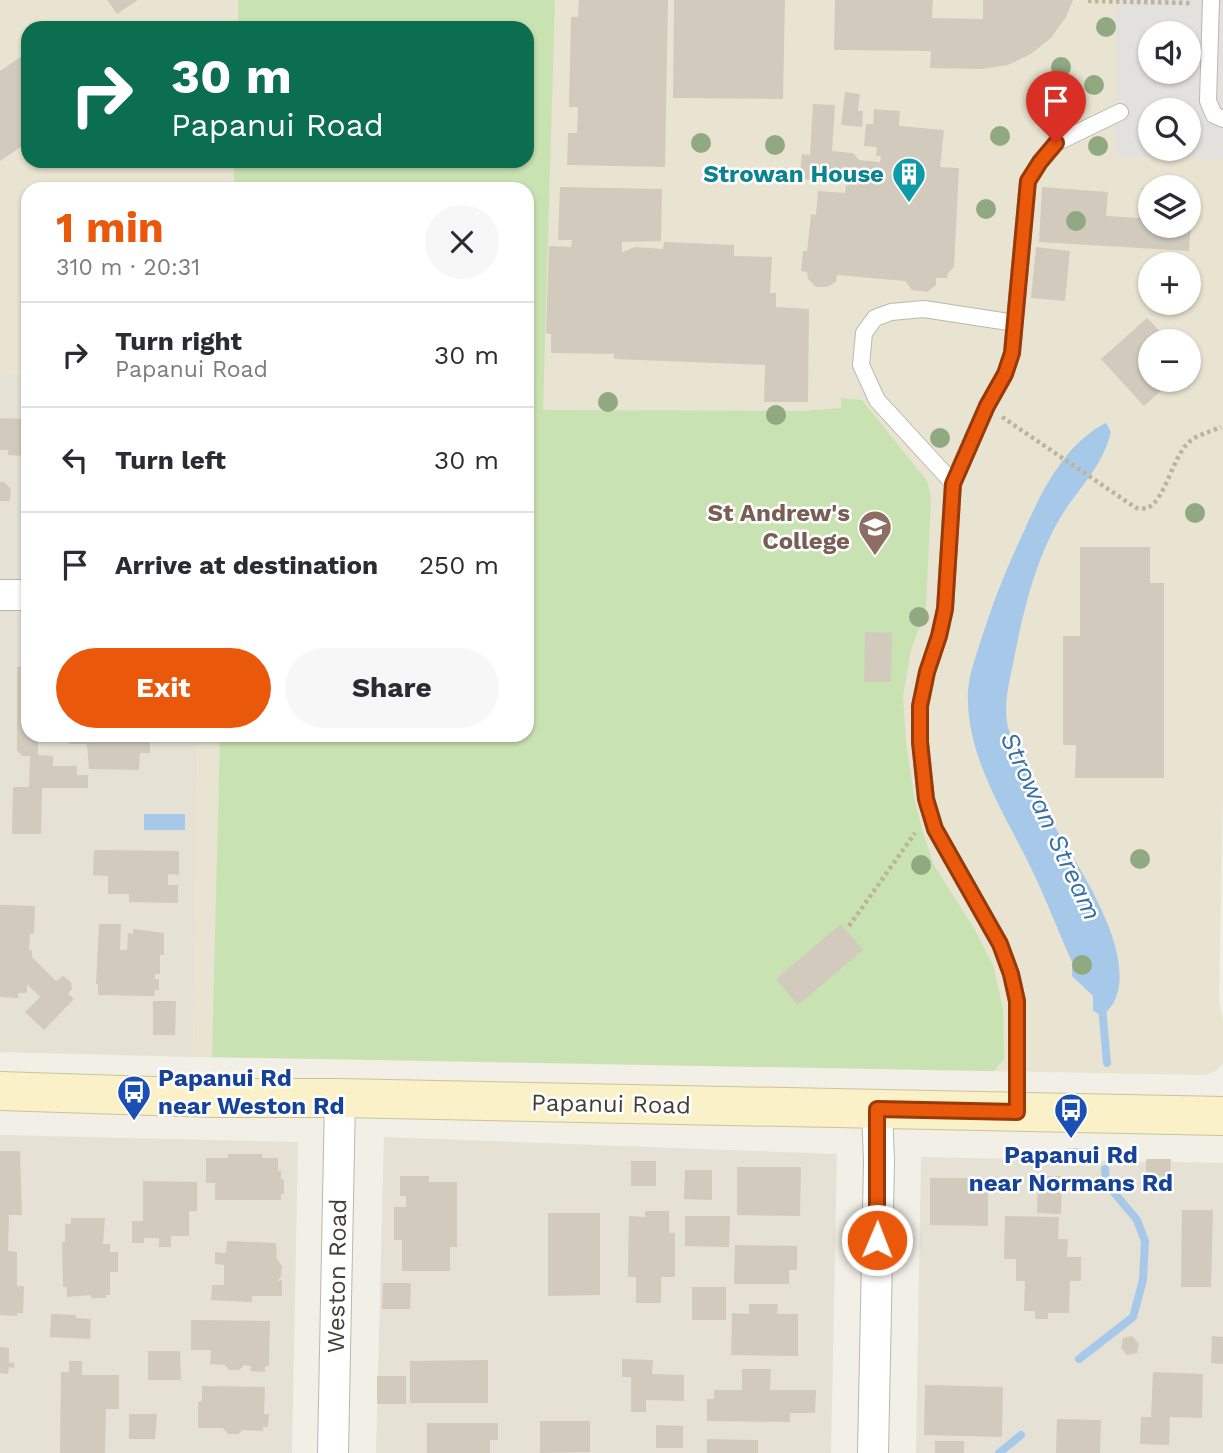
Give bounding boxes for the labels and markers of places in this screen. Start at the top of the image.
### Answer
pin [1026,71,1086,143]
building icon: Strowan House [890,155,928,204]
place label: Strowan House [703,160,884,188]
place label: St Andrew's College [708,499,850,555]
school or university icon: St Andrew's College [856,508,894,557]
place label: Papanui Rd near Weston Rd [158,1064,344,1120]
bus stop icon: Papanui Rd near Weston Rd [115,1073,153,1122]
bus stop icon: Papanui Rd near Normans Rd [1052,1091,1090,1140]
place label: Papanui Rd near Normans Rd [969,1141,1173,1197]

